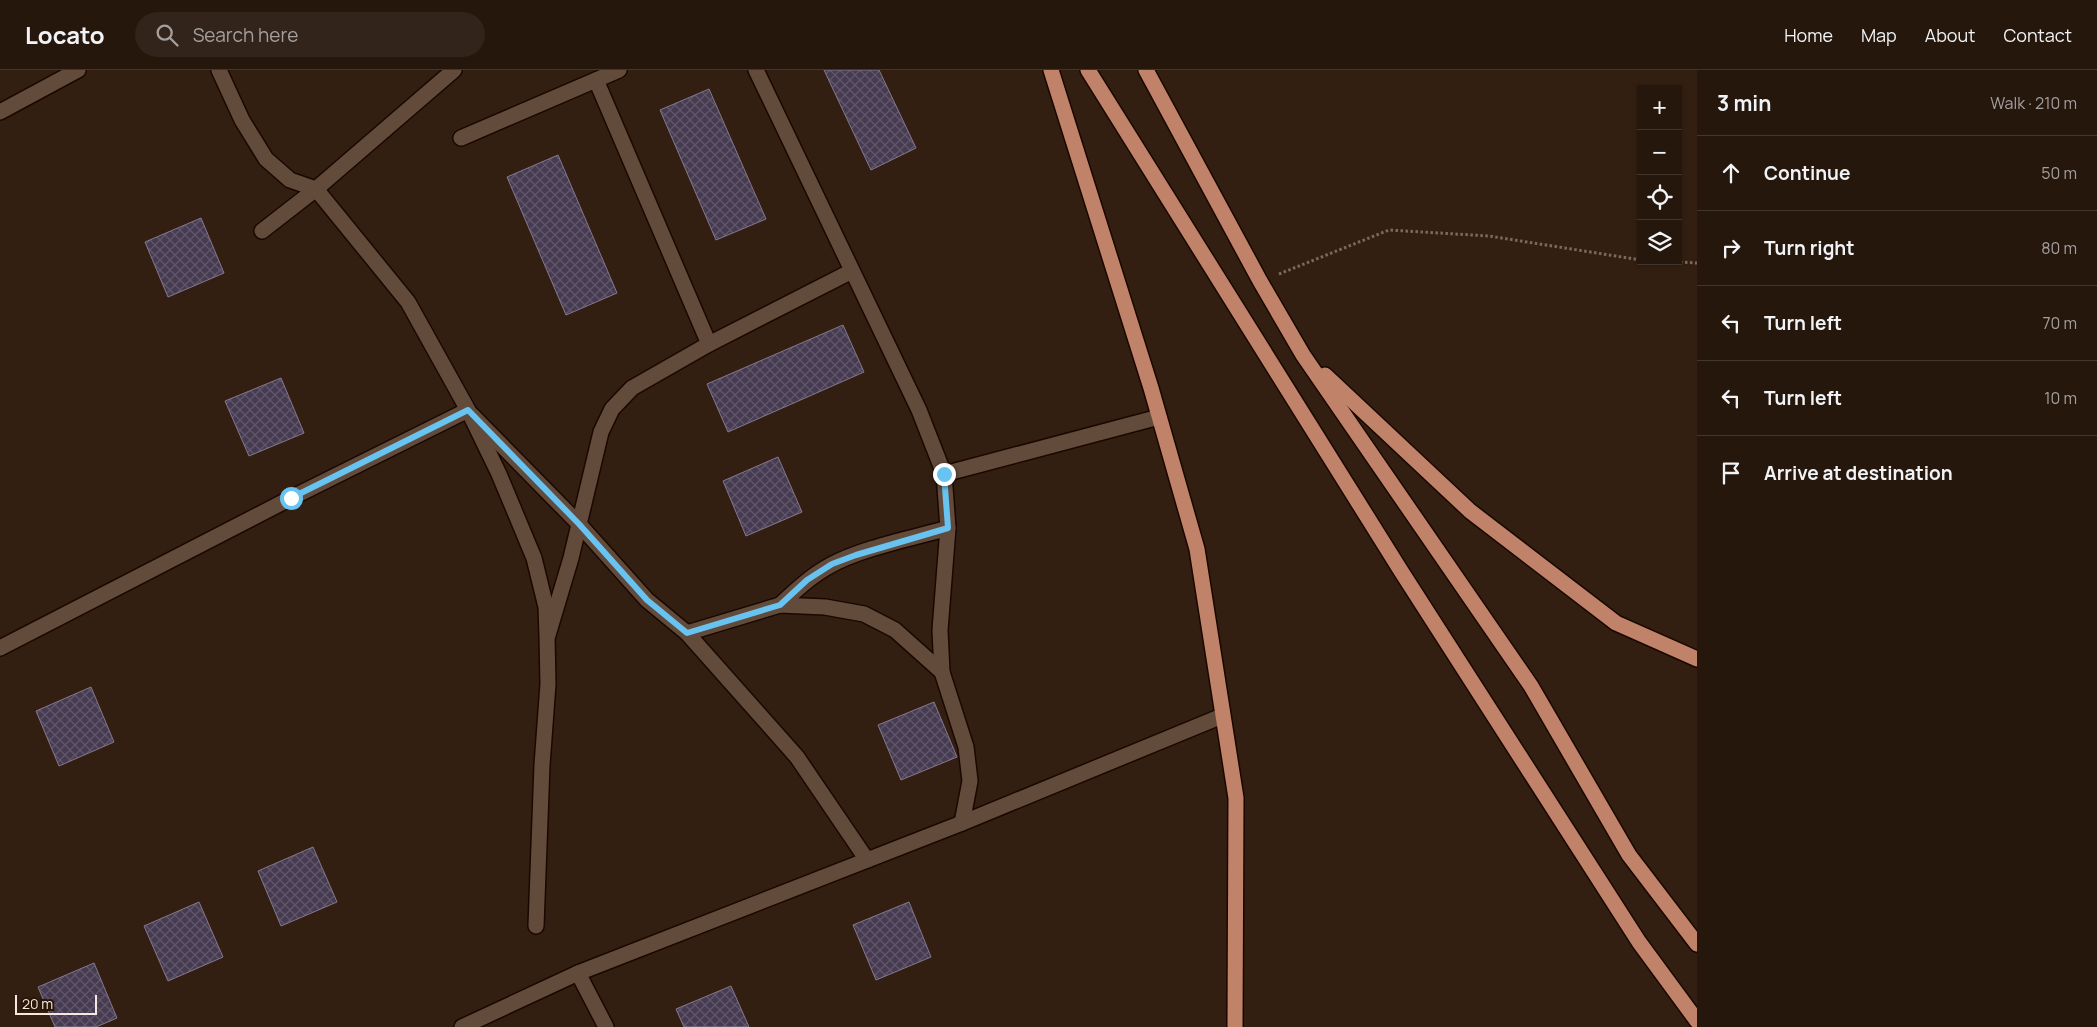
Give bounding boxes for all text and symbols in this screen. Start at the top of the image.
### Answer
search box [135,12,485,57]
text: Locato [25,18,105,51]
icon: search [153,21,181,49]
text: Search here [193,22,298,48]
text: Home [1784,23,1833,47]
text: Map [1861,23,1897,47]
text: About [1925,23,1975,47]
text: Contact [2003,23,2072,47]
map controls [1637,85,1682,265]
button: + [1637,85,1682,130]
text: 3 min [1717,89,1771,117]
text: Walk · 210 m [1990,92,2077,114]
button: − [1637,130,1682,175]
icon: ahead [1717,159,1745,187]
text: Continue [1764,160,1850,186]
text: 50 m [2041,162,2077,184]
button: locate [1637,175,1682,220]
button: layers [1637,220,1682,265]
icon: right [1717,234,1745,262]
text: Turn right [1764,235,1854,261]
text: 80 m [2041,237,2077,259]
icon: left [1717,309,1745,337]
text: Turn left [1764,310,1842,336]
text: 70 m [2042,312,2077,334]
icon: left [1717,384,1745,412]
text: Turn left [1764,385,1842,411]
text: 10 m [2044,387,2077,409]
icon: arrive [1717,459,1745,487]
text: Arrive at destination [1764,460,1953,486]
route end [933,463,956,486]
route start [280,487,303,510]
scale bar [15,992,98,1015]
text: 20 m [22,994,53,1013]

